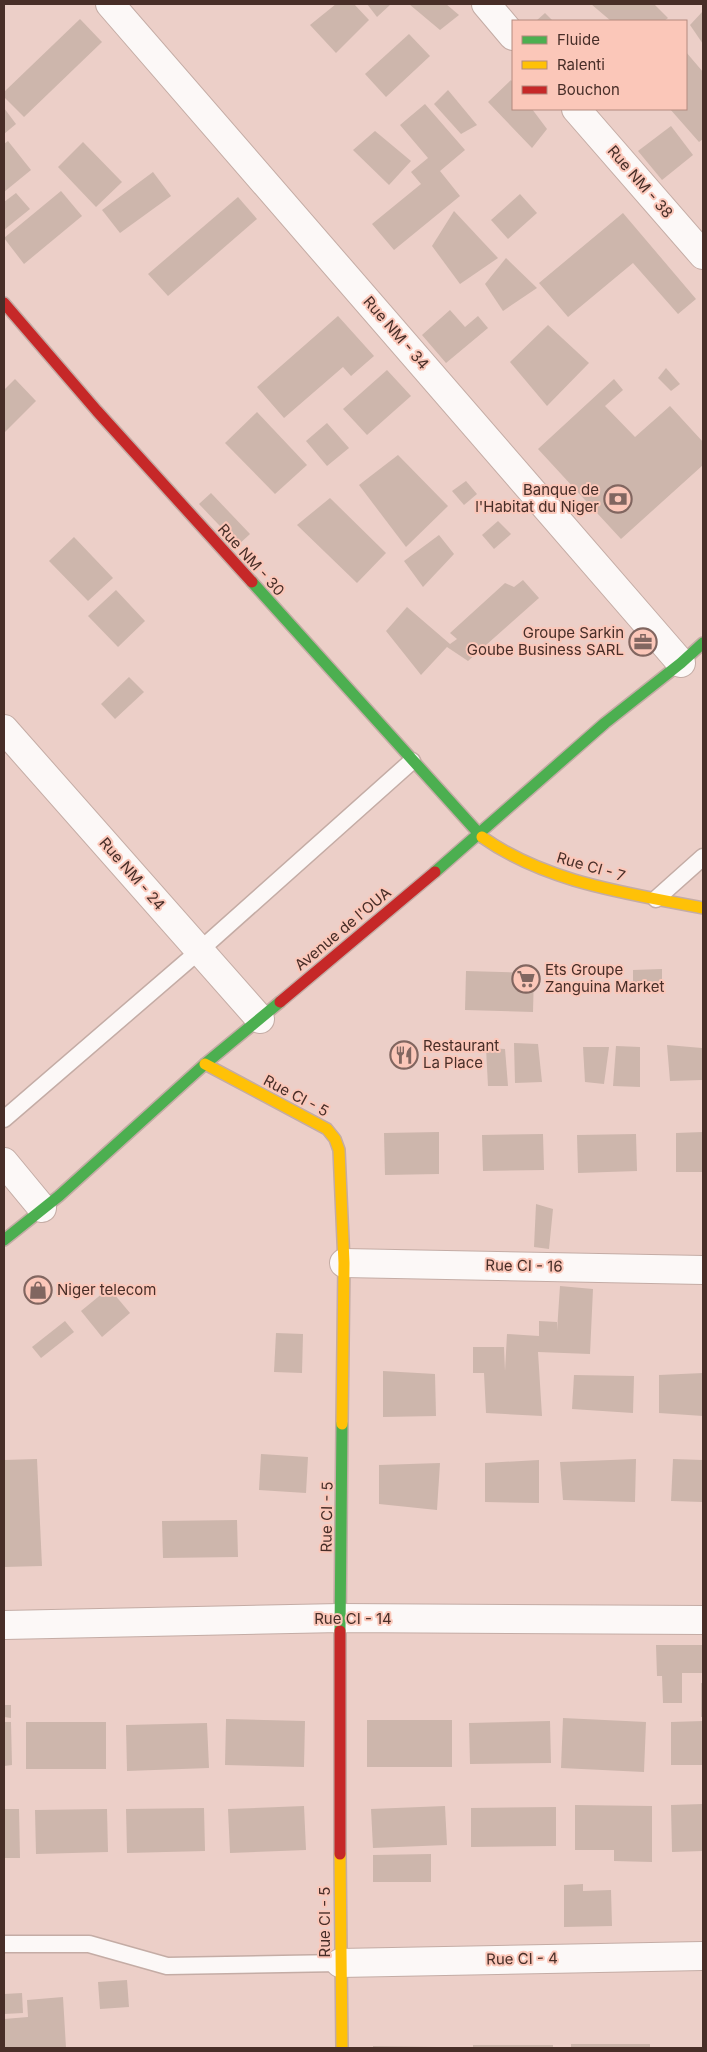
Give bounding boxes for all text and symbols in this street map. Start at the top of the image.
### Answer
legend [512,20,687,110]
text: Fluide [557,30,600,49]
text: Ralenti [557,55,605,74]
text: Bouchon [557,80,620,99]
street label: Rue NM - 38 [604,141,677,222]
street label: Rue NM - 34 [359,292,433,373]
place label: Banque de l'Habitat du Niger [475,480,599,516]
bank icon: Banque de l'Habitat du Niger [603,484,633,514]
street label: Rue NM - 30 [214,520,289,600]
place label: Groupe Sarkin Goube Business SARL [467,623,624,659]
office icon: Groupe Sarkin Goube Business SARL [628,627,658,657]
street label: Rue NM - 24 [96,833,169,914]
street label: Rue CI - 7 [555,848,628,885]
street label: Avenue de l'OUA [291,883,395,974]
place label: Ets Groupe Zanguina Market [545,960,664,996]
supermarket icon: Ets Groupe Zanguina Market [511,964,541,994]
place label: Restaurant La Place [423,1036,499,1072]
restaurant icon: Restaurant La Place [389,1040,419,1070]
street label: Rue CI - 5 [260,1071,332,1121]
street label: Rue CI - 16 [485,1255,563,1276]
shop icon: Niger telecom [23,1275,53,1305]
place label: Niger telecom [57,1280,156,1299]
street label: Rue CI - 5 [316,1481,337,1553]
street label: Rue CI - 14 [314,1609,392,1628]
street label: Rue CI - 5 [315,1887,334,1957]
street label: Rue CI - 4 [486,1948,558,1969]

